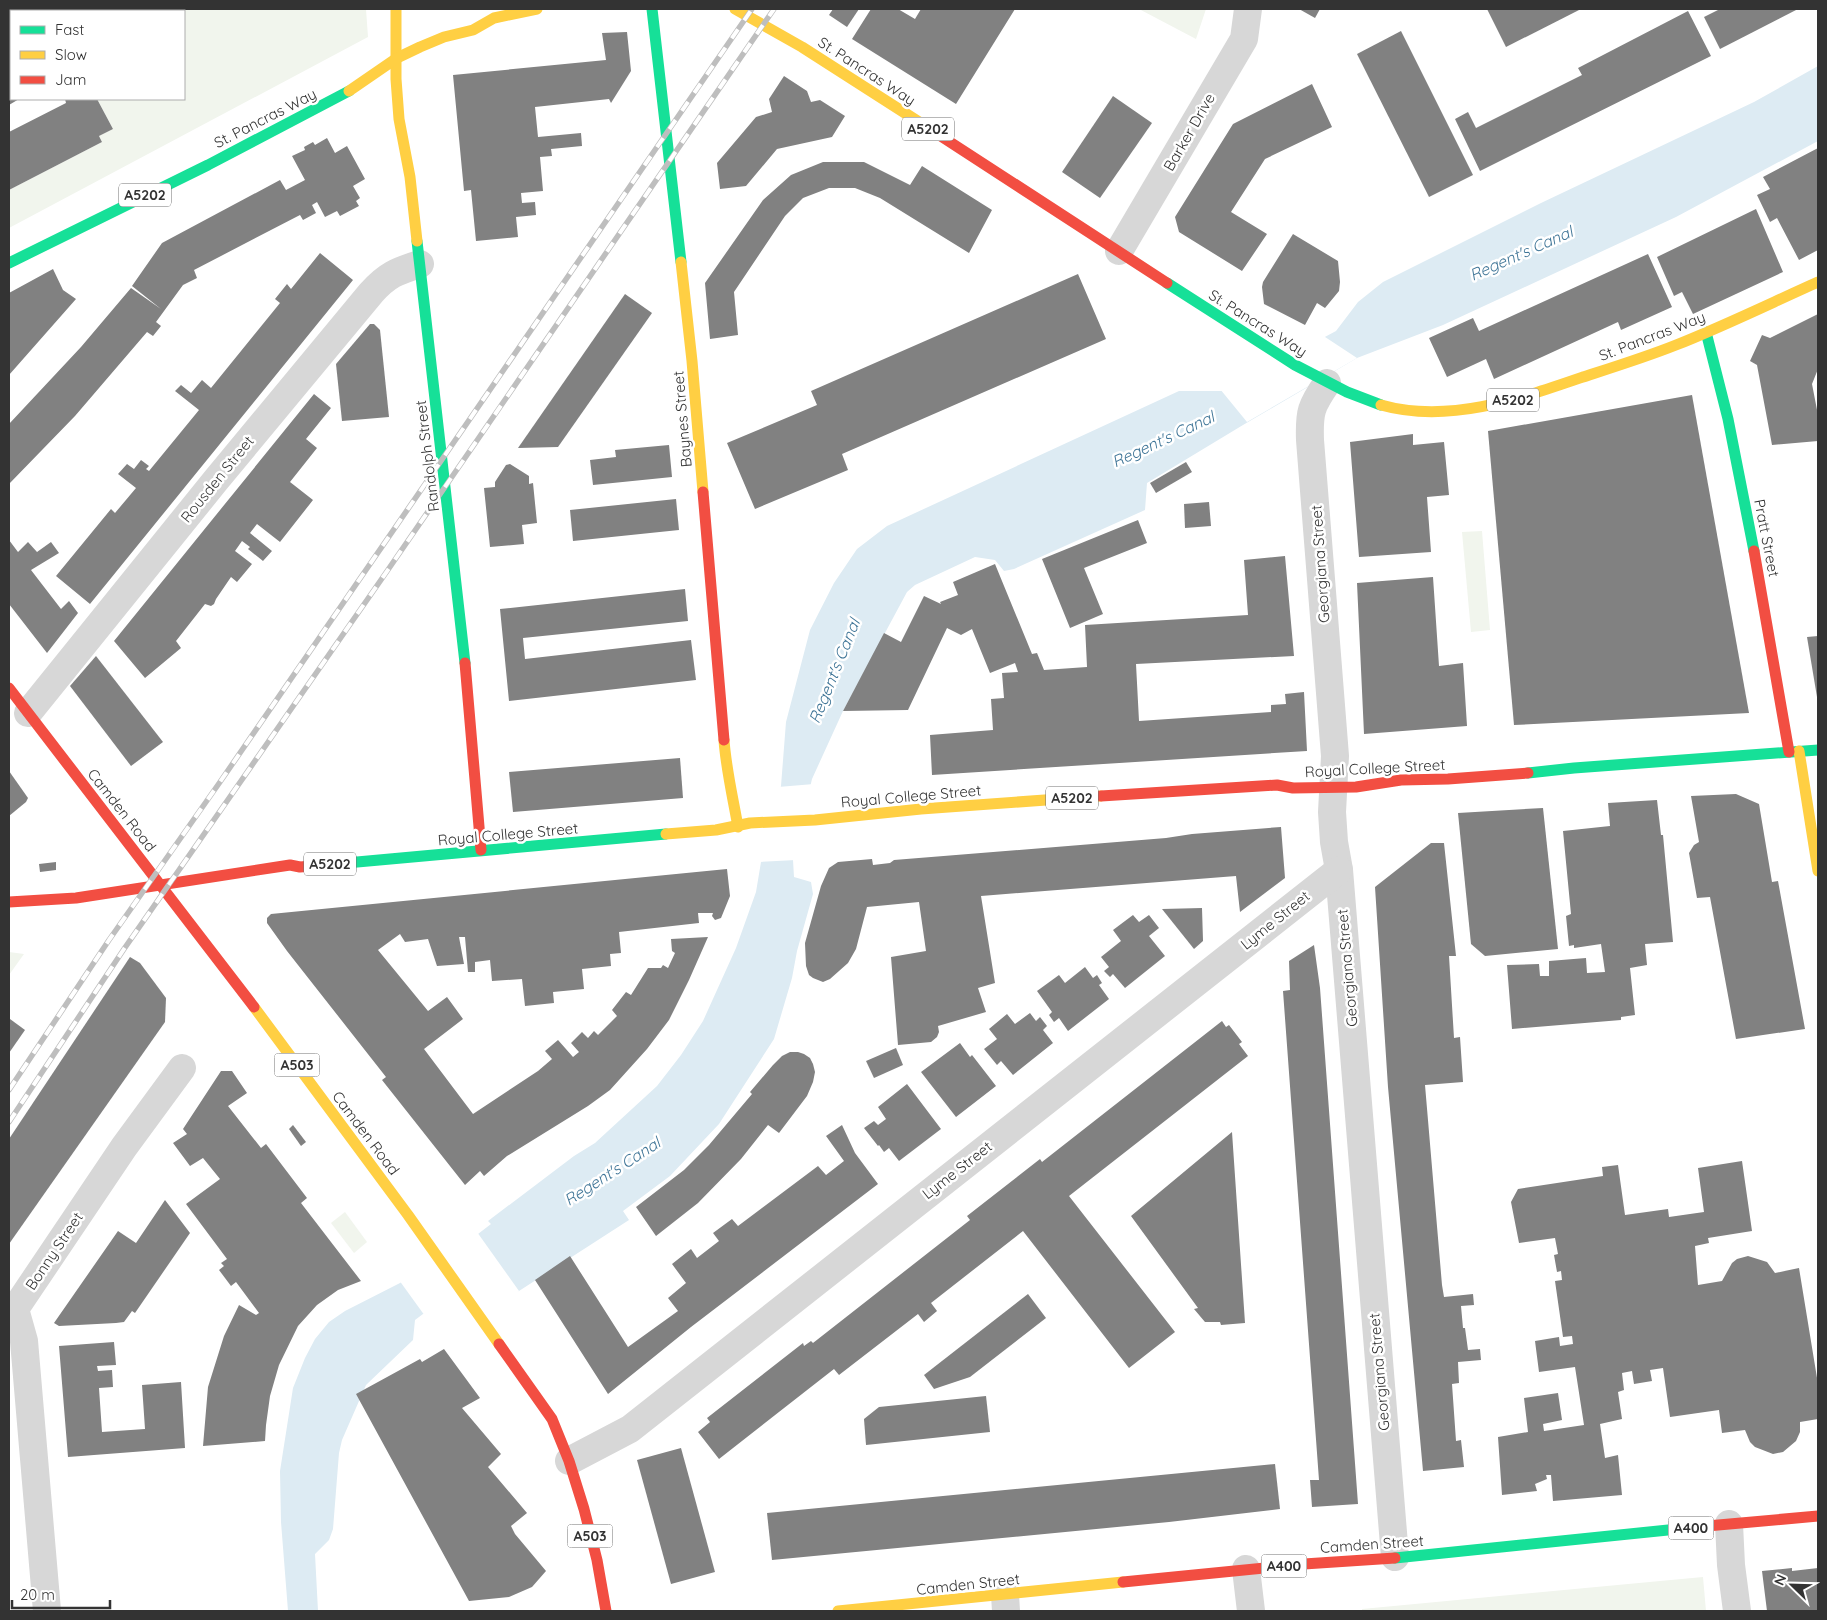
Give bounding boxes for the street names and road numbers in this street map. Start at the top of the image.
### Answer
street label: St. Pancras Way [815,32,919,110]
street label: St. Pancras Way [211,84,319,152]
street label: Barker Drive [1159,90,1219,174]
road number: A5202 [902,118,954,140]
road number: A5202 [119,184,171,206]
street label: St. Pancras Way [1205,285,1311,361]
street label: St. Pancras Way [1596,307,1708,365]
street label: Baynes Street [668,370,696,468]
road number: A5202 [1487,388,1539,412]
street label: Randolph Street [411,399,443,513]
street label: Rousden Street [176,432,258,526]
street label: Pratt Street [1750,497,1784,579]
street label: Georgiana Street [1306,504,1334,624]
street label: Royal College Street [1304,755,1446,781]
street label: Camden Road [84,765,160,855]
street label: Royal College Street [840,780,982,812]
road number: A5202 [1046,786,1098,810]
street label: Royal College Street [437,818,579,850]
road number: A5202 [304,852,356,876]
street label: Lyme Street [1237,886,1313,954]
street label: Georgiana Street [1332,908,1362,1028]
road number: A503 [274,1054,320,1076]
street label: Camden Road [328,1087,404,1179]
street label: Lyme Street [918,1137,996,1203]
street label: Bonny Street [21,1209,87,1293]
street label: Georgiana Street [1364,1312,1394,1432]
road number: A400 [1668,1516,1714,1540]
road number: A503 [568,1524,612,1548]
street label: Camden Street [1320,1531,1424,1557]
road number: A400 [1262,1554,1306,1578]
street label: Camden Street [915,1569,1021,1599]

